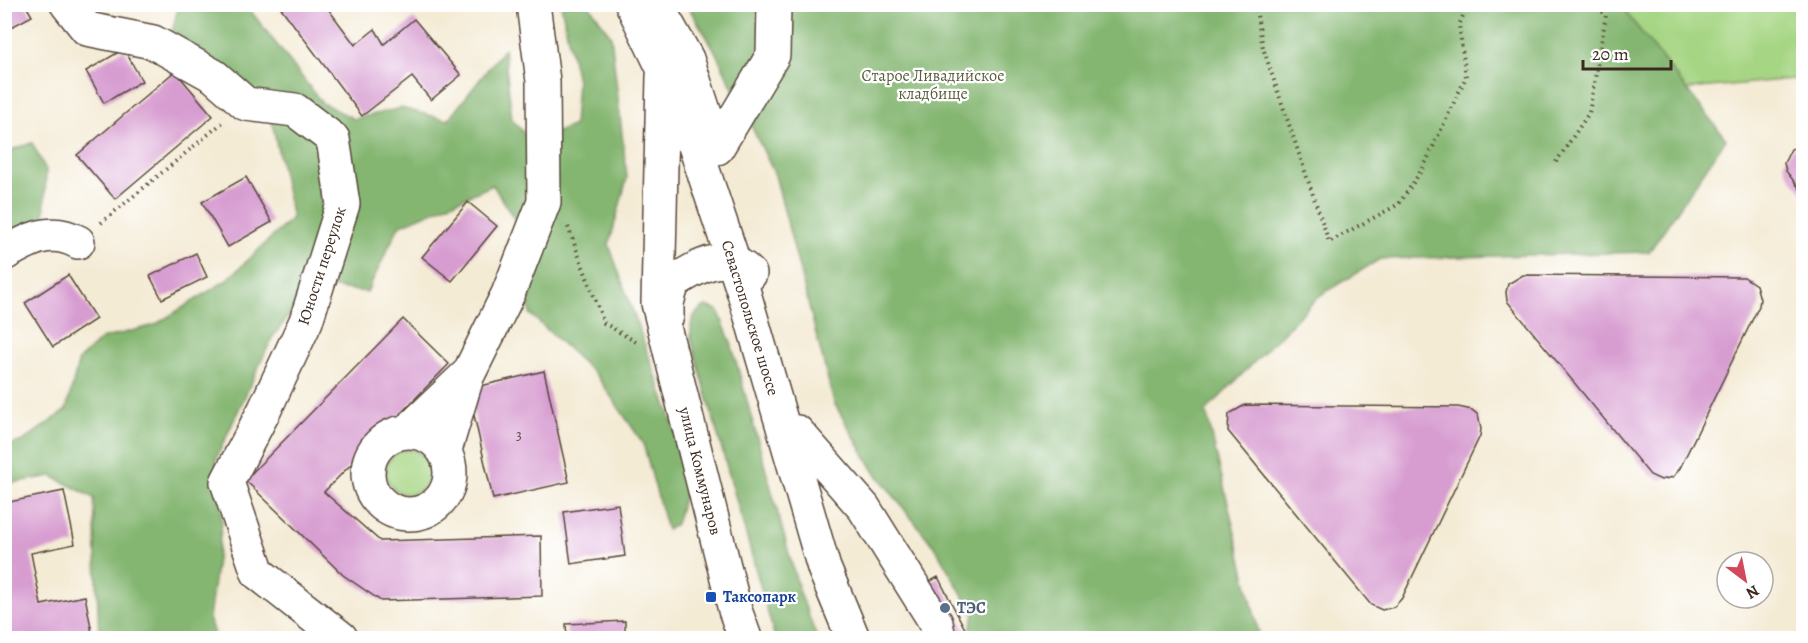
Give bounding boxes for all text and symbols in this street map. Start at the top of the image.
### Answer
scale bar [1583,33,1672,71]
text: 20 m [1592,42,1629,66]
park label: Старое Ливадийское кладбище [862,65,1005,105]
street label: Юности переулок [292,204,352,328]
street label: Севастопольское шоссе [716,238,784,398]
street label: улица Коммунаров [673,404,727,537]
house number: 3 [516,426,522,445]
north arrow [1715,550,1775,610]
text: N [1741,579,1763,604]
place label: Таксопарк [723,586,797,608]
marker: Таксопарк [704,590,718,604]
place label: ТЭС [957,597,986,619]
marker: ТЭС [938,601,952,615]

